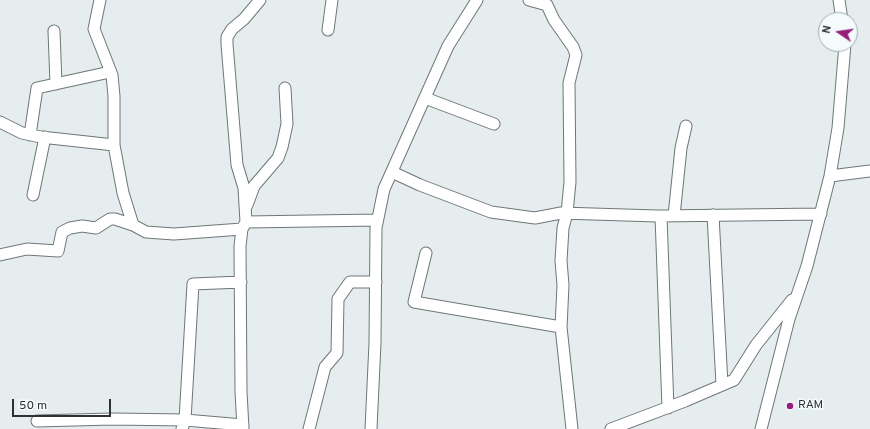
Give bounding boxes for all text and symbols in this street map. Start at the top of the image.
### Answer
north arrow [818,12,858,52]
text: N [820,24,835,35]
scale bar [14,391,113,417]
text: 50 m [19,398,47,414]
place label: RAM [798,399,823,413]
marker: RAM [785,401,795,411]

